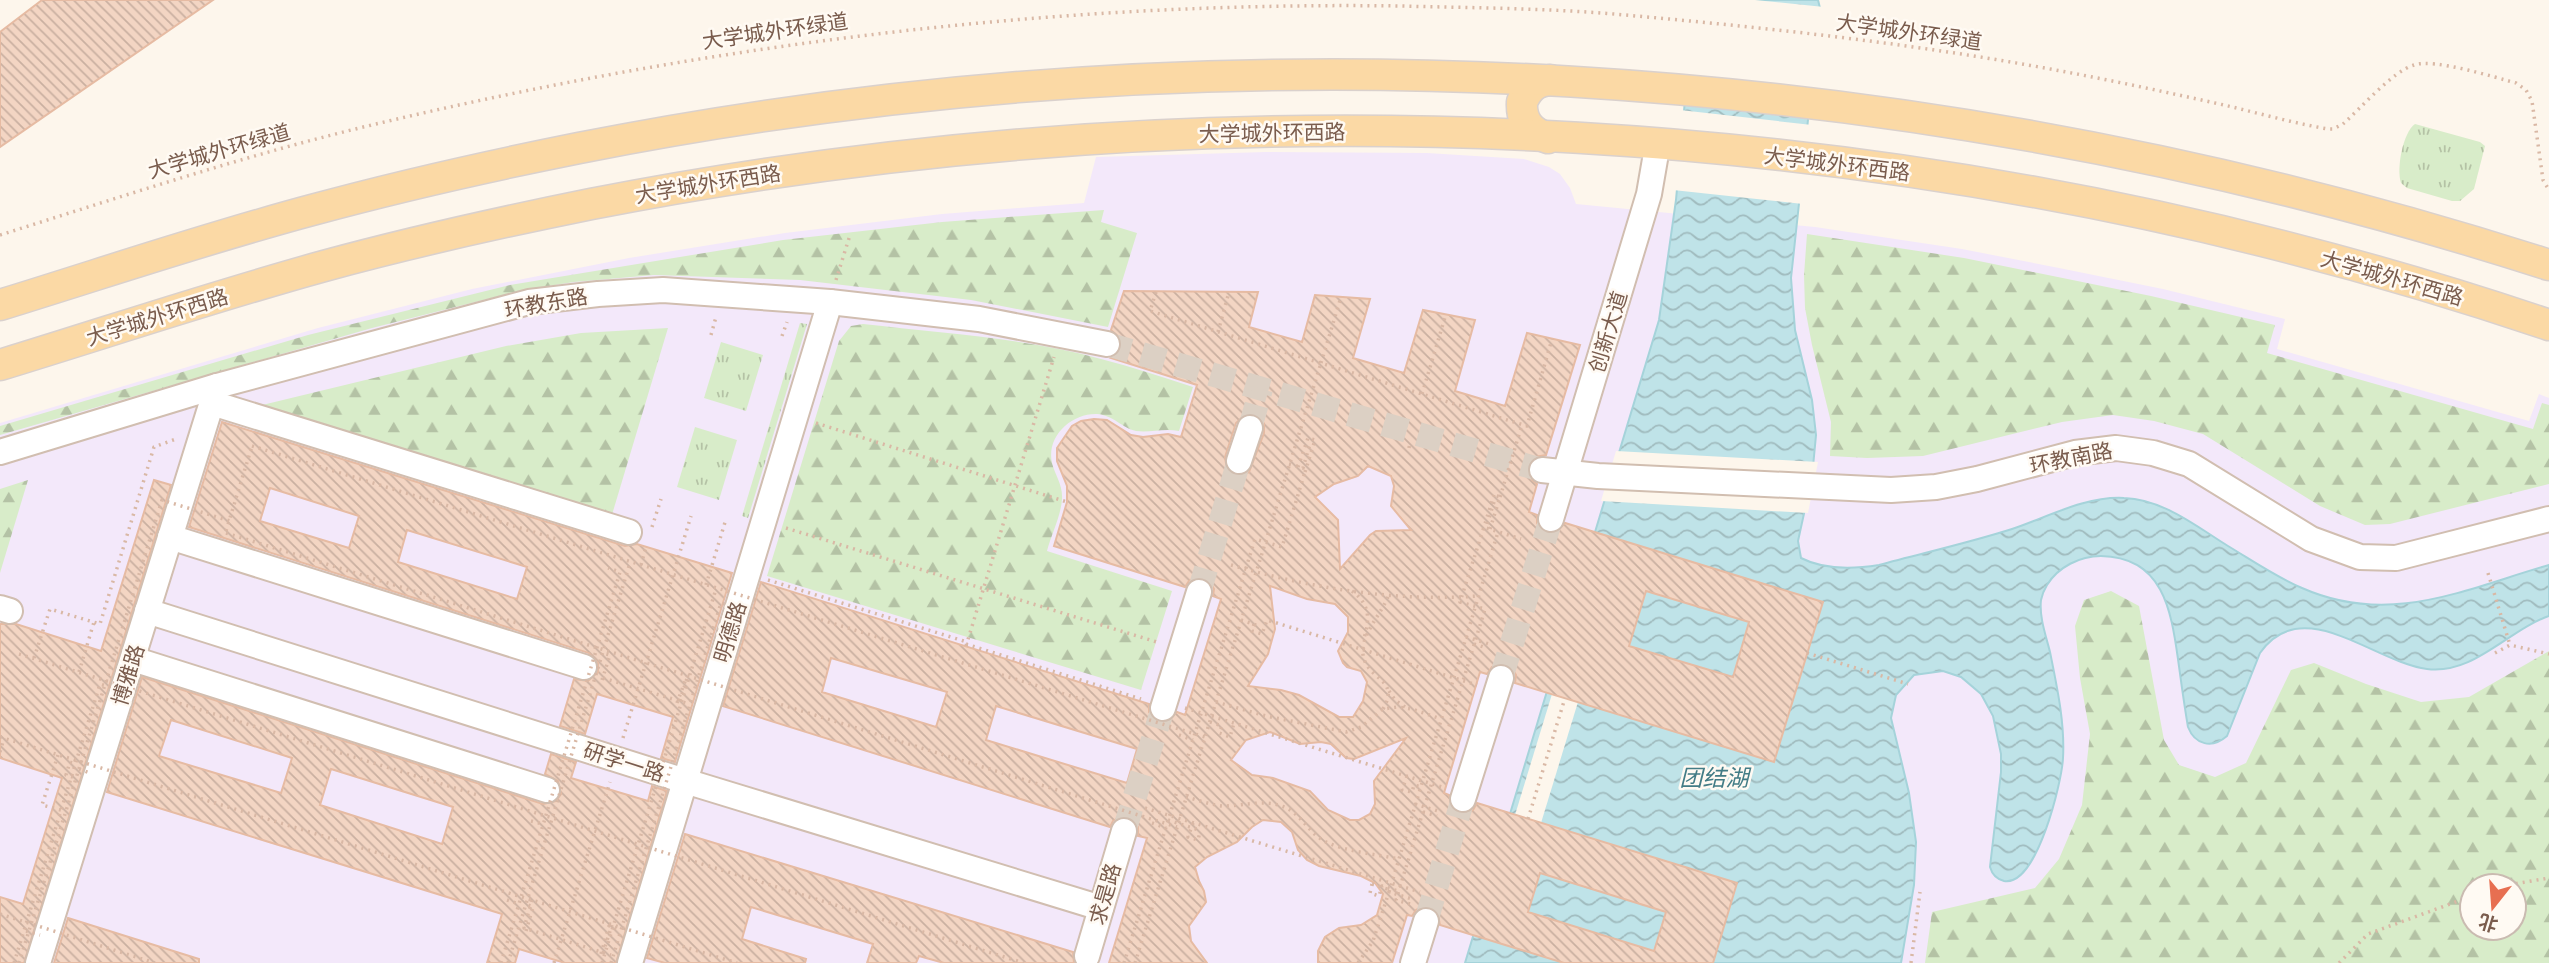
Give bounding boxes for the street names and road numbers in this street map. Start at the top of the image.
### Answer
street label: 大学城外环绿道 [700,7,850,55]
street label: 大学城外环绿道 [1834,8,1984,56]
street label: 大学城外环绿道 [145,118,293,184]
street label: 大学城外环西路 [1198,118,1346,148]
street label: 大学城外环西路 [1762,142,1912,186]
street label: 大学城外环西路 [633,159,783,209]
street label: 大学城外环西路 [2318,245,2466,311]
street label: 环教东路 [502,282,590,324]
street label: 大学城外环西路 [83,283,231,351]
street label: 创新大道 [1583,288,1633,376]
street label: 环教南路 [2027,437,2115,479]
street label: 明德路 [708,598,752,666]
street label: 博雅路 [106,641,150,709]
street label: 研学一路 [580,736,668,788]
street label: 求是路 [1083,860,1127,928]

